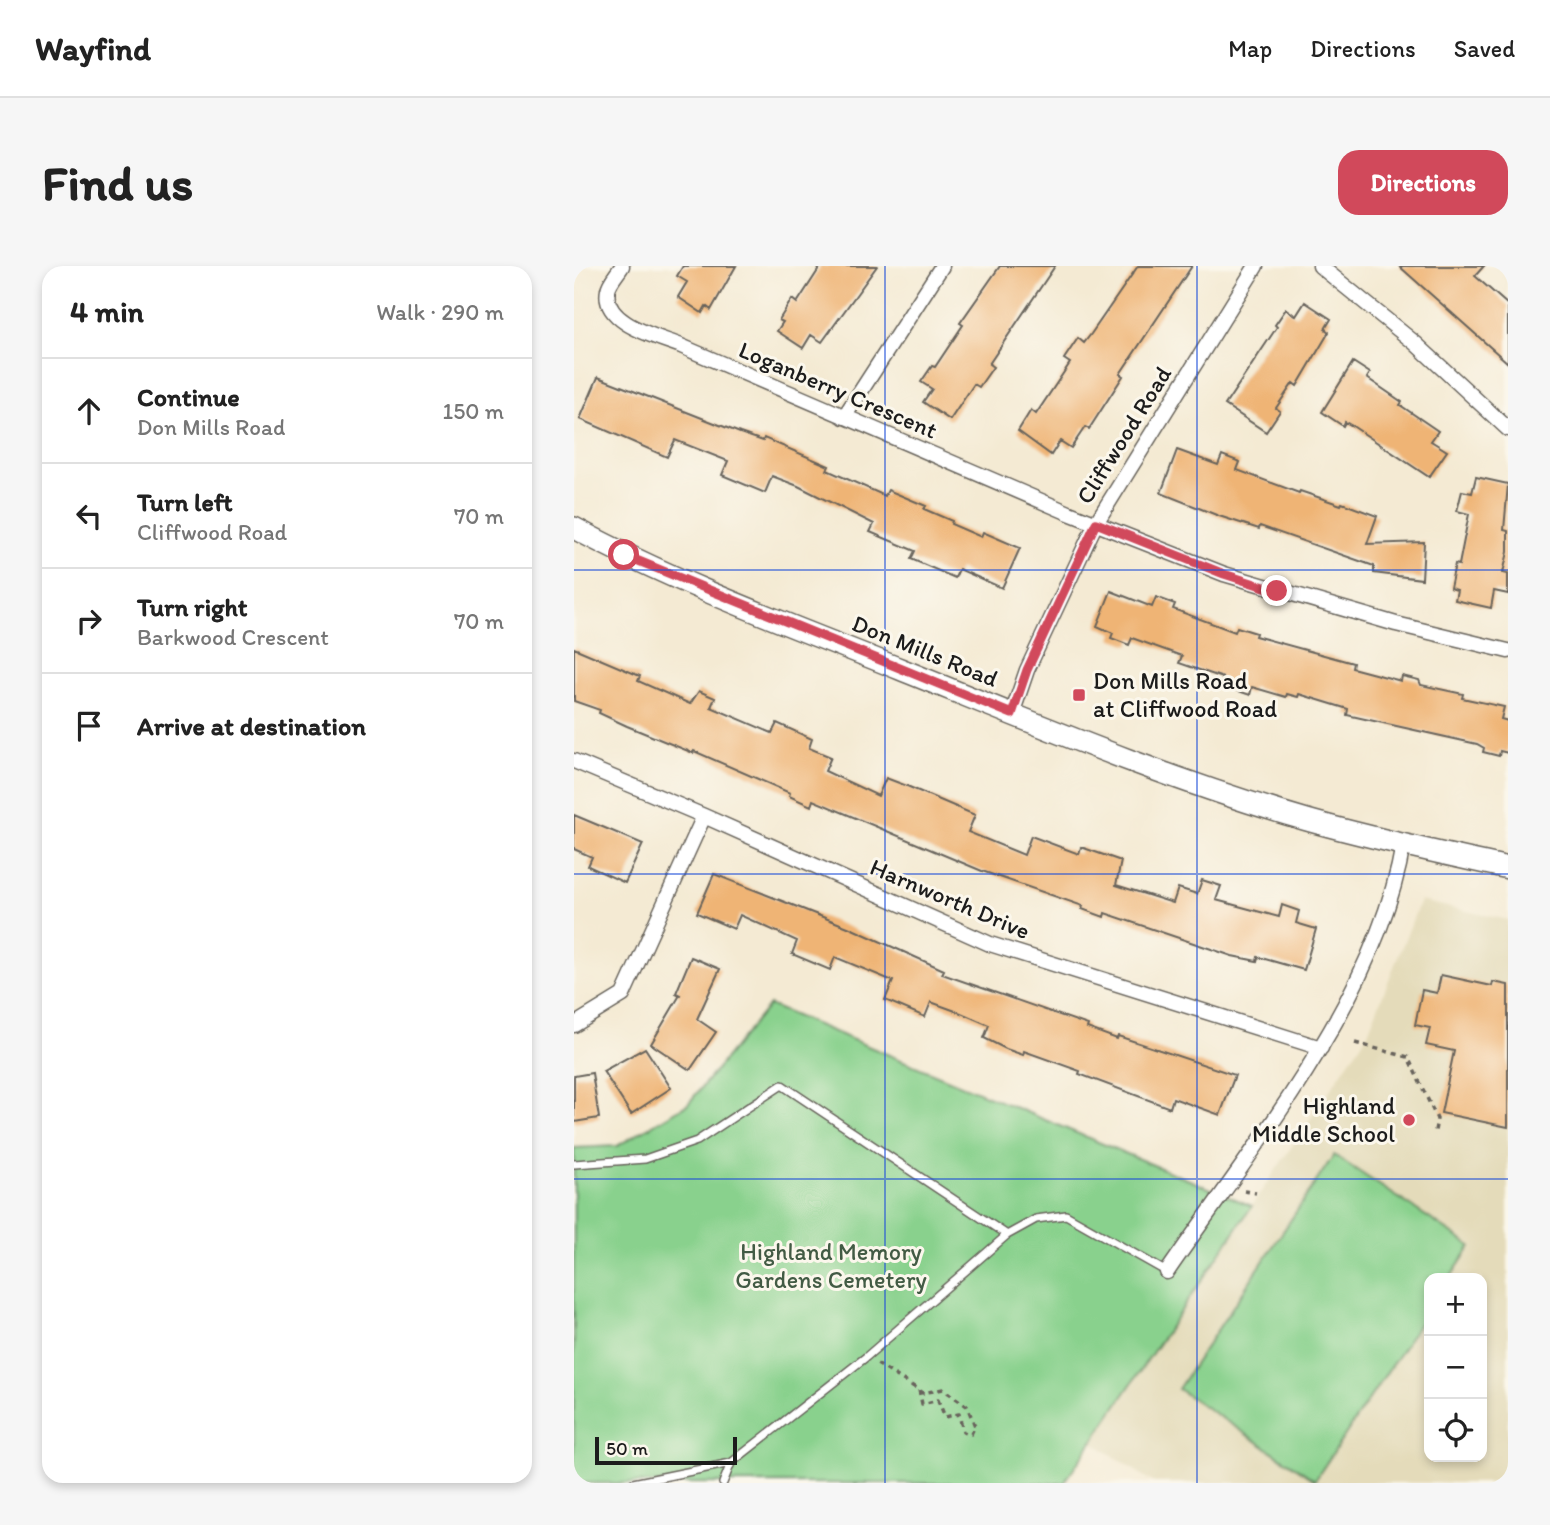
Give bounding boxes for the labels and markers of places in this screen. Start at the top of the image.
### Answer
place label: Don Mills Road at Cliffwood Road [1093,666,1277,723]
marker: Don Mills Road at Cliffwood Road [1071,687,1087,703]
place label: Highland Middle School [1252,1091,1395,1148]
marker: Highland Middle School [1401,1112,1417,1128]

